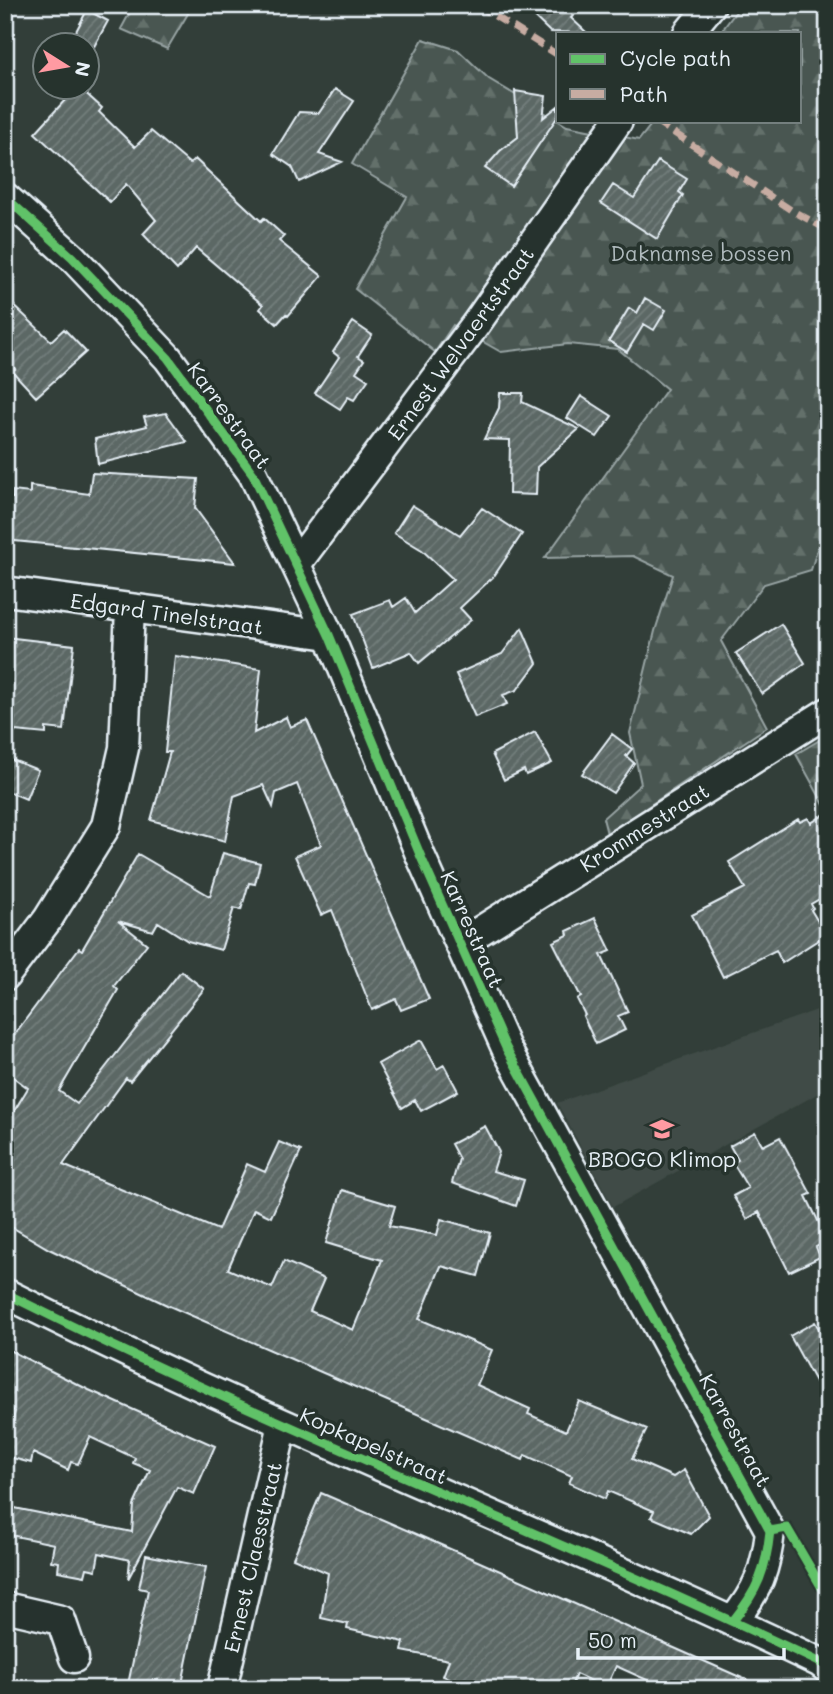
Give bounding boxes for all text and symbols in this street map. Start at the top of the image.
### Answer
north arrow [32,32,102,102]
legend [556,32,802,122]
text: Cycle path [620,44,730,71]
text: N [70,60,97,79]
text: Path [620,80,667,107]
park label: Daknamse bossen [611,239,791,266]
street label: Ernest Welvaertstraat [381,241,539,445]
street label: Karrestraat [182,356,278,474]
street label: Edgard Tinelstraat [69,586,265,640]
street label: Krommestraat [574,776,714,878]
street label: Karrestraat [435,866,511,992]
school or university icon: BBOGO Klimop [648,1115,676,1143]
place label: BBOGO Klimop [588,1145,736,1172]
street label: Karrestraat [694,1369,778,1491]
street label: Kopkapelstraat [296,1400,452,1490]
street label: Ernest Claesstraat [217,1459,287,1655]
scale bar [578,1617,784,1661]
text: 50 m [588,1626,637,1653]

